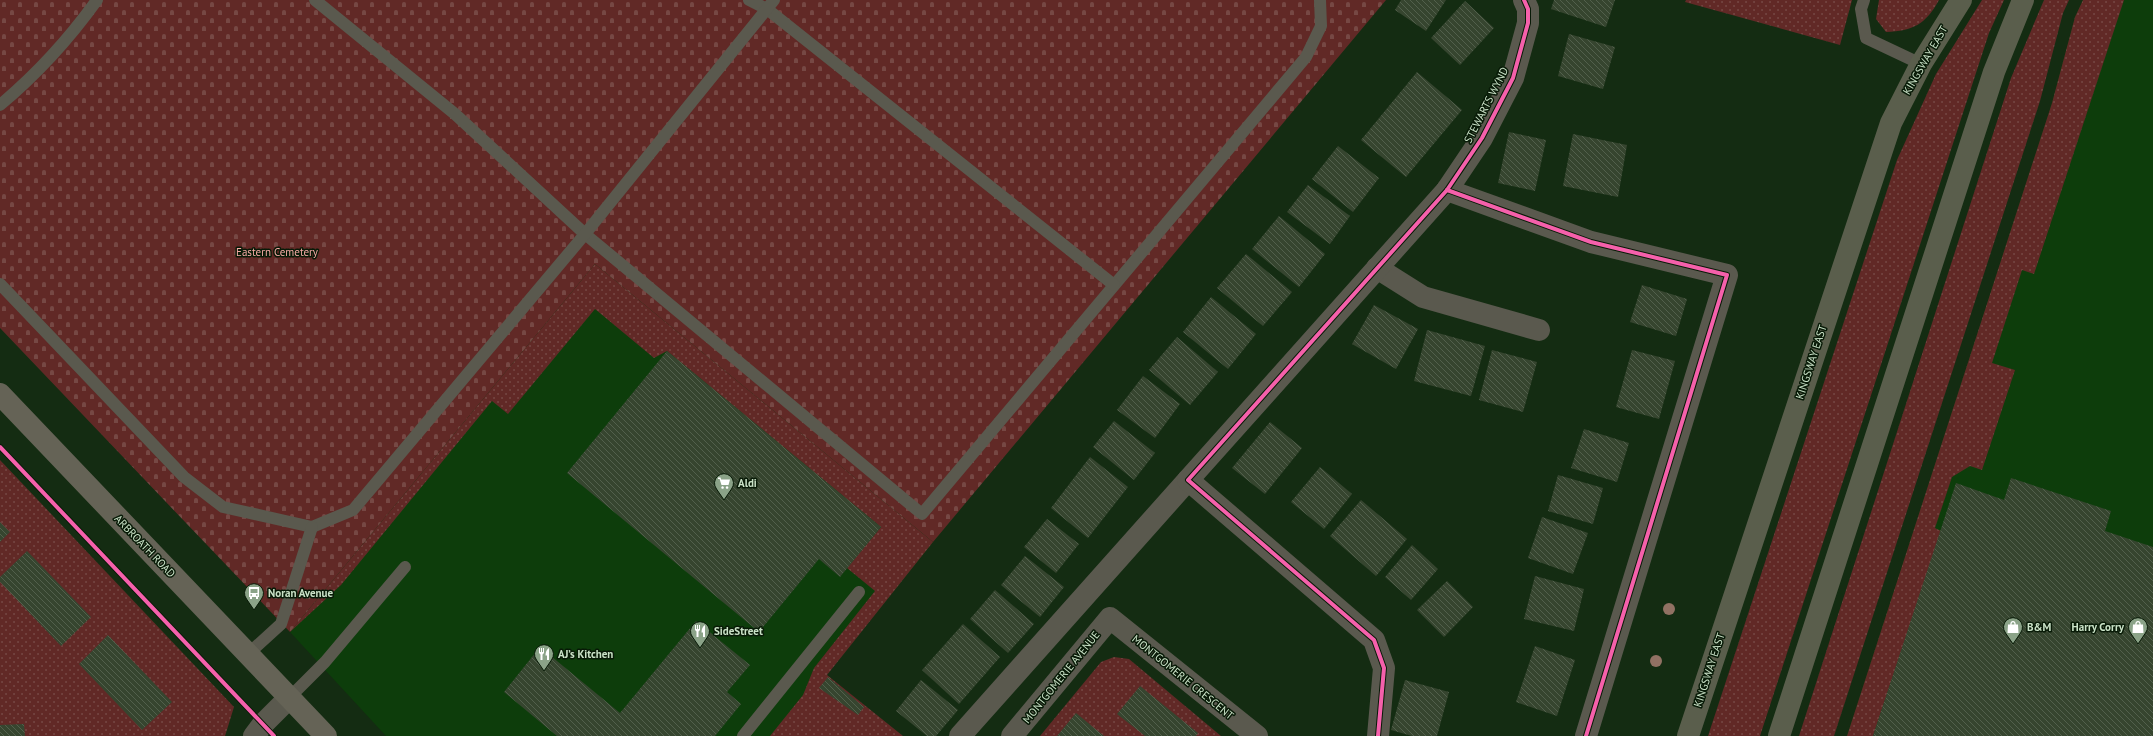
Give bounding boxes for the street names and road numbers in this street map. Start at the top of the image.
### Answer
street label: KINGSWAY EAST [1900,23,1950,97]
street label: STEWARTS WYND [1461,65,1511,145]
street label: KINGSWAY EAST [1792,323,1830,401]
street label: ARBROATH ROAD [112,512,178,580]
street label: MONTGOMERIE AVENUE [1019,628,1103,726]
street label: KINGSWAY EAST [1690,631,1728,709]
street label: MONTGOMERIE CRESCENT [1129,632,1237,722]

